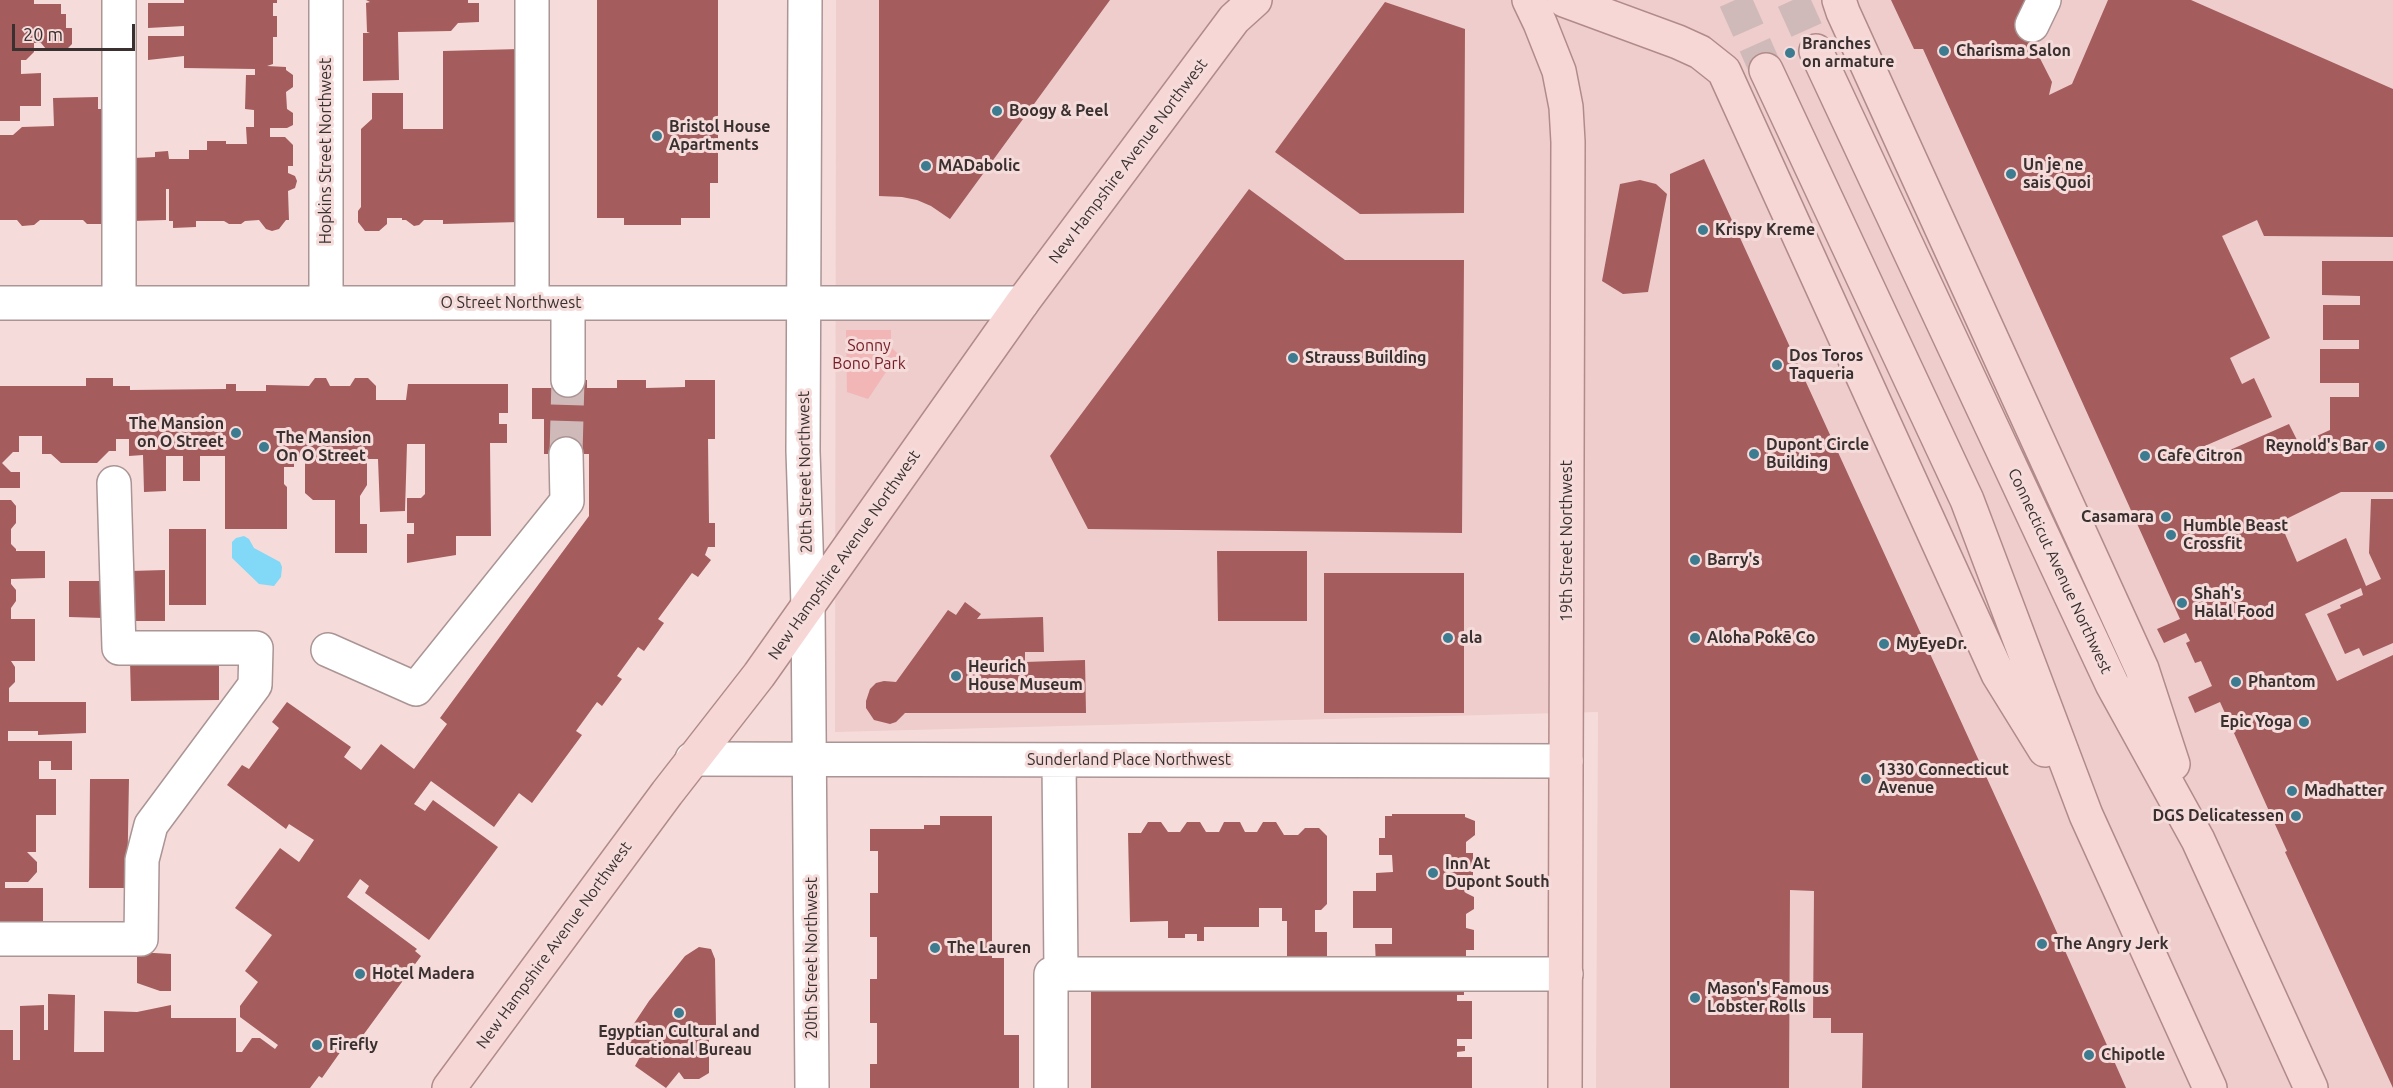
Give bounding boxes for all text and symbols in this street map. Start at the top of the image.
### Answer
scale bar [15,12,138,50]
text: 20 m [23,24,63,44]
place label: Branches on armature [1802,34,1894,72]
place label: Charisma Salon [1956,41,2071,61]
marker: Charisma Salon [1937,44,1951,58]
marker: Branches on armature [1783,46,1797,60]
street label: New Hampshire Avenue Northwest [1045,55,1211,267]
street label: Hopkins Street Northwest [316,58,336,244]
place label: Boogy & Peel [1009,101,1108,121]
marker: Boogy & Peel [990,104,1004,118]
place label: Bristol House Apartments [669,117,770,155]
marker: Bristol House Apartments [650,129,664,143]
place label: Un je ne sais Quoi [2023,155,2091,193]
place label: MADabolic [938,156,1020,176]
marker: MADabolic [919,159,933,173]
marker: Un je ne sais Quoi [2004,167,2018,181]
place label: Krispy Kreme [1715,220,1815,240]
marker: Krispy Kreme [1696,223,1710,237]
street label: O Street Northwest [440,293,582,313]
park label: Sonny Bono Park [832,336,906,374]
place label: Dos Toros Taqueria [1789,346,1863,384]
place label: Strauss Building [1305,348,1426,368]
marker: Strauss Building [1286,351,1300,365]
marker: Dos Toros Taqueria [1770,358,1784,372]
street label: 20th Street Northwest [794,391,816,553]
place label: The Mansion on O Street [129,414,224,452]
marker: The Mansion on O Street [229,426,243,440]
place label: The Mansion On O Street [276,428,371,466]
place label: Dupont Circle Building [1766,435,1869,473]
place label: Reynold's Bar [2266,436,2368,456]
marker: Reynold's Bar [2373,439,2387,453]
marker: The Mansion On O Street [257,440,271,454]
street label: New Hampshire Avenue Northwest [764,446,924,664]
place label: Cafe Citron [2157,446,2243,466]
marker: Dupont Circle Building [1747,447,1761,461]
marker: Cafe Citron [2138,449,2152,463]
street label: 19th Street Northwest [1557,460,1577,622]
street label: Connecticut Avenue Northwest [2004,465,2116,677]
place label: Casamara [2081,507,2154,527]
marker: Casamara [2159,510,2173,524]
place label: Humble Beast Crossfit [2183,516,2288,554]
marker: Humble Beast Crossfit [2164,528,2178,542]
place label: Barry's [1707,550,1760,570]
marker: Barry's [1688,553,1702,567]
place label: Shah's Halal Food [2194,584,2274,622]
marker: Shah's Halal Food [2175,596,2189,610]
place label: ala [1460,628,1482,648]
place label: Aloha Pokē Co [1707,628,1815,648]
marker: ala [1441,631,1455,645]
marker: Aloha Pokē Co [1688,631,1702,645]
place label: MyEyeDr. [1896,634,1967,654]
marker: MyEyeDr. [1877,637,1891,651]
place label: Heurich House Museum [968,657,1083,695]
marker: Heurich House Museum [949,669,963,683]
place label: Phantom [2248,672,2316,692]
marker: Phantom [2229,675,2243,689]
place label: Epic Yoga [2220,712,2292,732]
marker: Epic Yoga [2297,715,2311,729]
street label: Sunderland Place Northwest [1027,750,1231,770]
place label: 1330 Connecticut Avenue [1878,760,2009,798]
marker: 1330 Connecticut Avenue [1859,772,1873,786]
place label: Madhatter [2304,781,2384,801]
marker: Madhatter [2285,784,2299,798]
place label: DGS Delicatessen [2152,806,2284,826]
marker: DGS Delicatessen [2289,809,2303,823]
street label: New Hampshire Avenue Northwest [472,838,636,1052]
place label: Inn At Dupont South [1445,854,1550,892]
marker: Inn At Dupont South [1426,866,1440,880]
street label: 20th Street Northwest [802,877,822,1039]
place label: The Angry Jerk [2054,934,2168,954]
marker: The Angry Jerk [2035,937,2049,951]
place label: The Lauren [947,938,1031,958]
marker: The Lauren [928,941,942,955]
place label: Hotel Madera [372,964,475,984]
marker: Hotel Madera [353,967,367,981]
place label: Mason's Famous Lobster Rolls [1707,979,1829,1017]
marker: Mason's Famous Lobster Rolls [1688,991,1702,1005]
marker: Egyptian Cultural and Educational Bureau [672,1006,686,1020]
place label: Egyptian Cultural and Educational Bureau [598,1022,760,1060]
place label: Firefly [329,1035,378,1055]
marker: Firefly [310,1038,324,1052]
place label: Chipotle [2101,1045,2165,1065]
marker: Chipotle [2082,1048,2096,1062]

